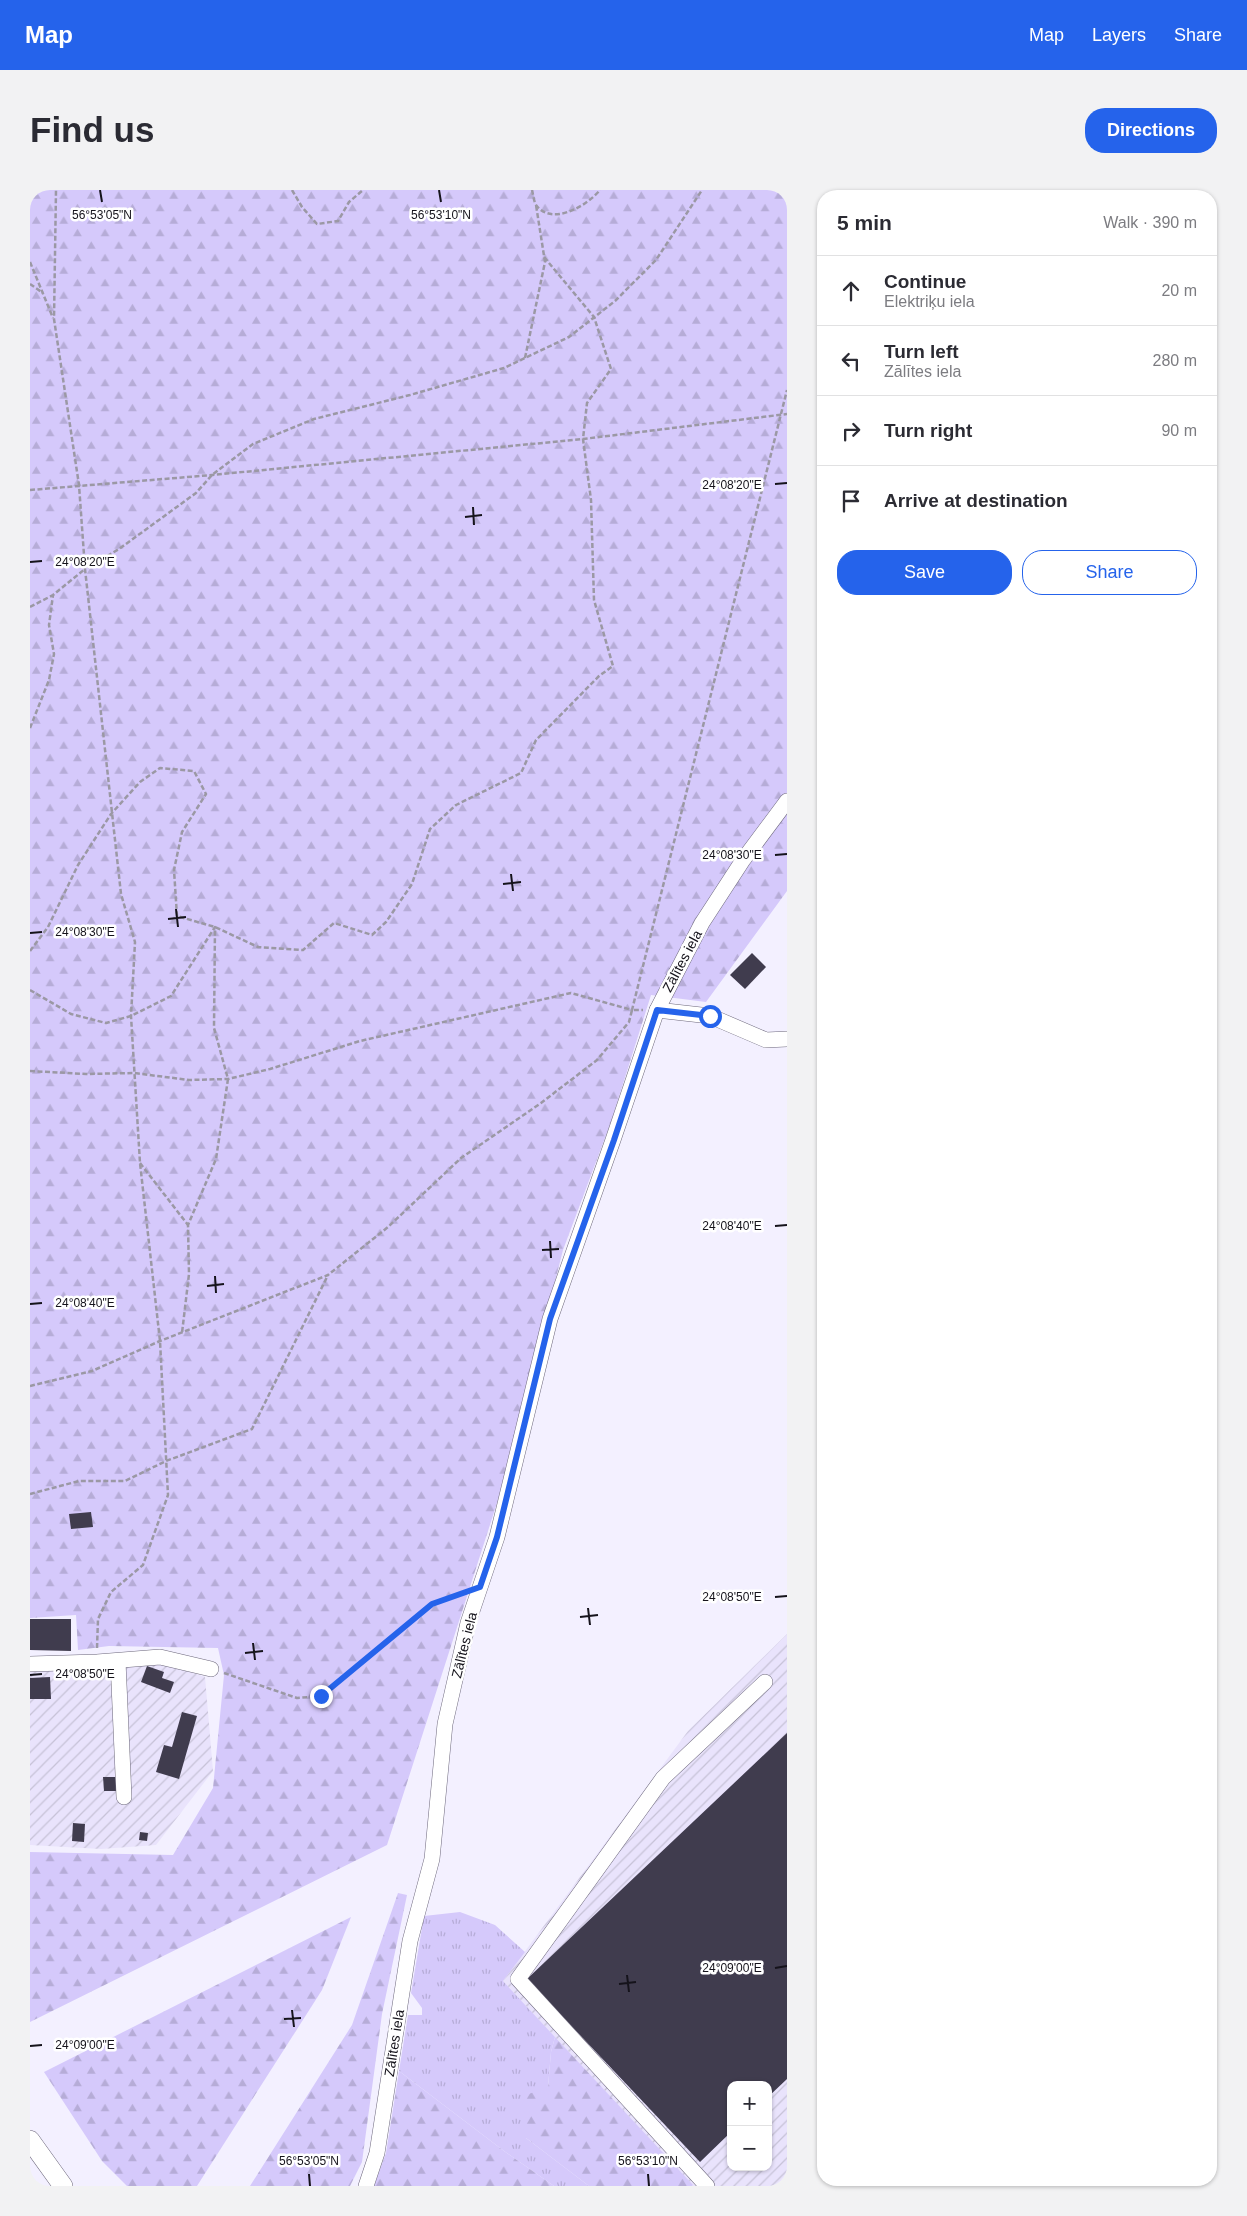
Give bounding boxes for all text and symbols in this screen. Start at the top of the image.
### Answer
text: Map [25,21,73,48]
text: Map [1029,25,1064,45]
text: Layers [1092,25,1146,45]
text: Share [1174,25,1222,45]
button: Directions [1085,108,1217,153]
text: Find us [30,110,154,149]
text: 56°53'05"N [72,208,132,222]
text: 56°53'10"N [411,208,471,222]
text: 5 min [837,211,892,234]
text: Walk · 390 m [1103,214,1197,231]
text: Continue [884,271,966,292]
icon: ahead [837,277,865,305]
text: 20 m [1161,282,1197,299]
text: Elektriķu iela [884,293,975,310]
text: Turn left [884,341,959,362]
icon: left [837,347,865,375]
text: 280 m [1153,352,1197,369]
text: Zālītes iela [884,363,961,380]
icon: right [837,417,865,445]
text: Turn right [884,420,972,441]
text: 90 m [1161,422,1197,439]
text: 24°08'20"E [702,478,762,492]
icon: arrive [837,487,865,515]
text: Arrive at destination [884,490,1068,511]
button: Save [837,550,1012,595]
button: Share [1022,550,1197,595]
text: 24°08'20"E [55,555,115,569]
text: 24°08'30"E [702,848,762,862]
text: 24°08'30"E [55,925,115,939]
street label: Zālītes iela [659,927,705,995]
route start [699,1005,722,1028]
text: 24°08'40"E [702,1219,762,1233]
text: 24°08'40"E [55,1296,115,1310]
text: 24°08'50"E [702,1590,762,1604]
street label: Zālītes iela [448,1610,480,1680]
text: 24°08'50"E [55,1667,115,1681]
route end [310,1685,333,1708]
text: 24°09'00"E [702,1961,762,1975]
street label: Zālītes iela [381,2008,407,2078]
text: 24°09'00"E [55,2038,115,2052]
map controls [727,2081,772,2171]
button: + [727,2081,772,2126]
button: − [727,2126,772,2171]
text: 56°53'05"N [279,2154,339,2168]
text: 56°53'10"N [618,2154,678,2168]

